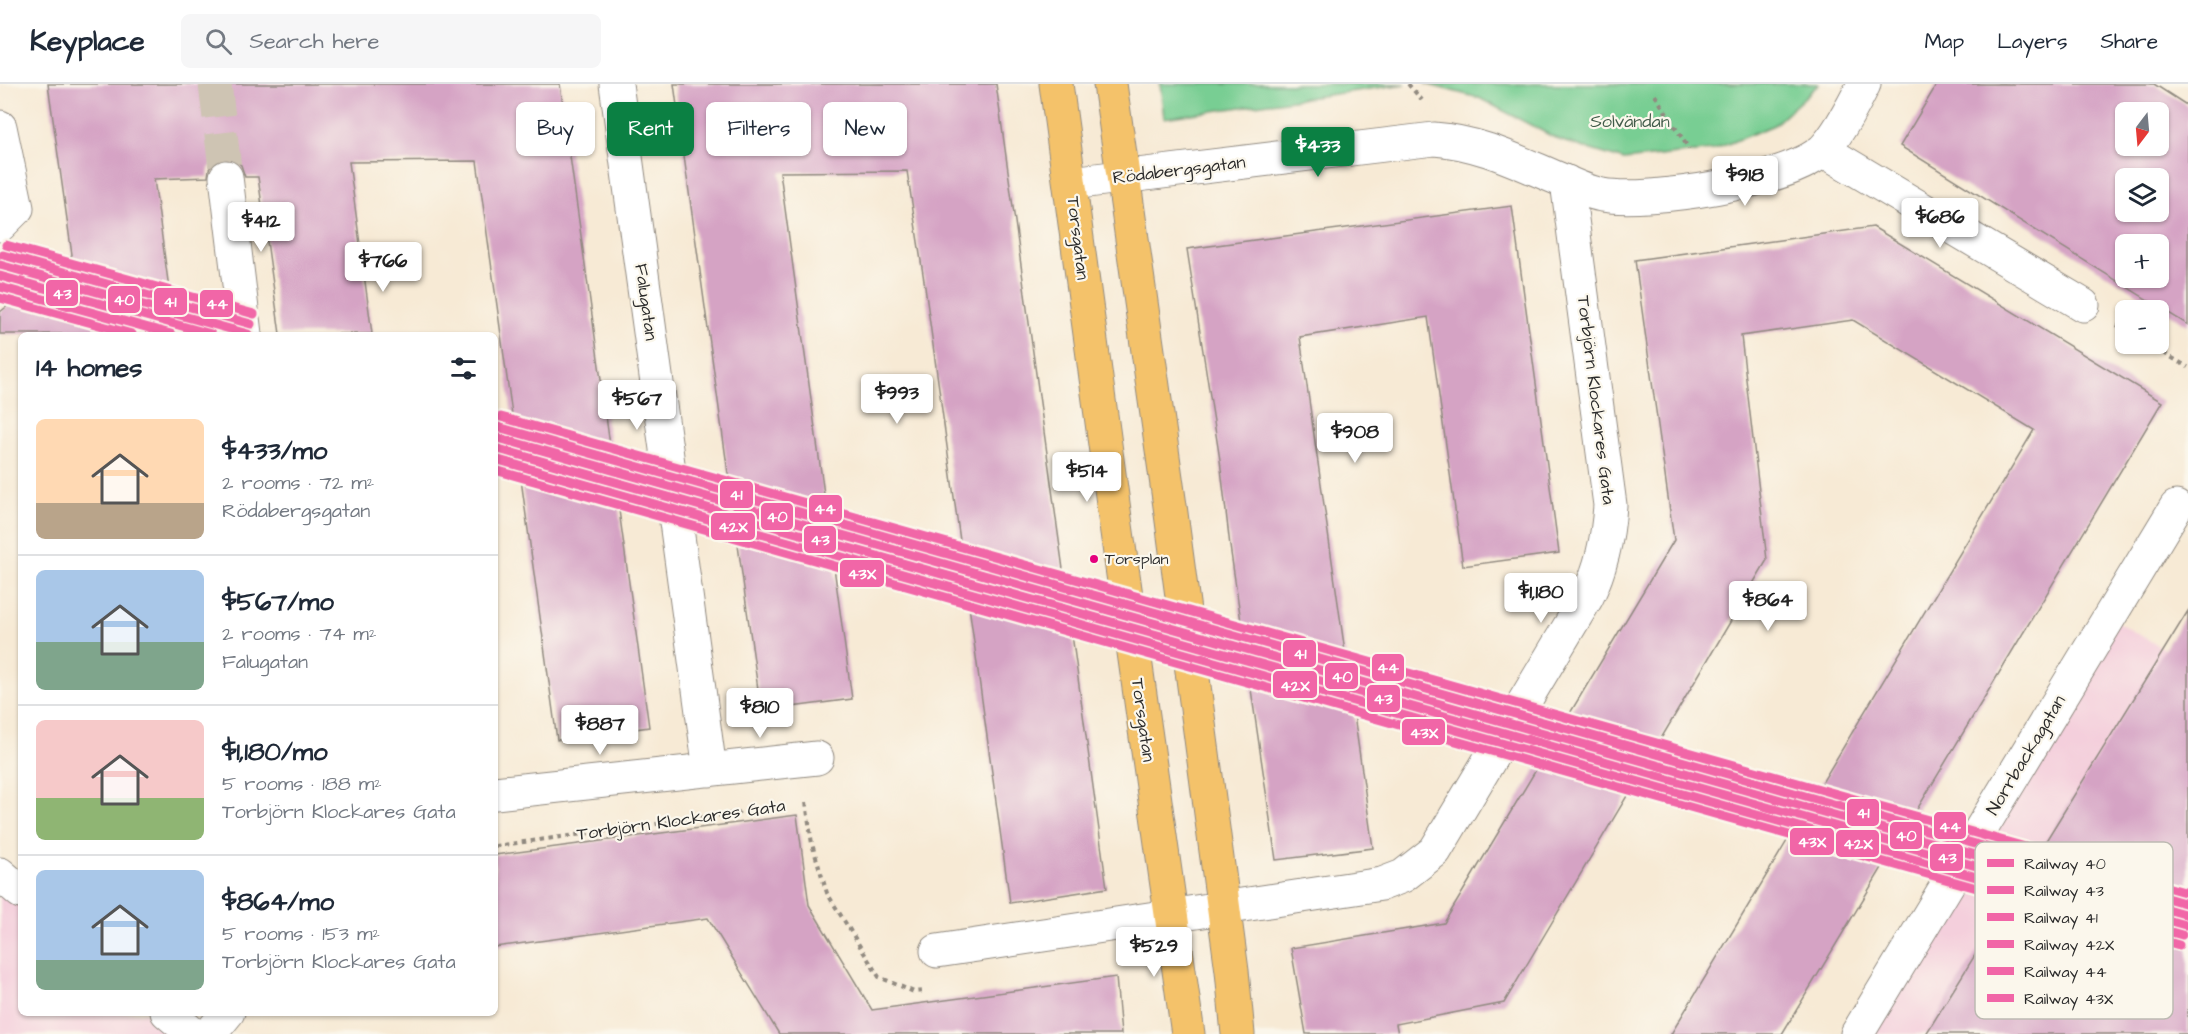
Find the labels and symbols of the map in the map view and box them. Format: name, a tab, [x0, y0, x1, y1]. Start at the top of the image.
north arrow	[2115, 102, 2169, 156]
park label: Solvändan	[1590, 109, 1670, 134]
pin: $433	[1282, 127, 1354, 178]
street label: Rödabergsgatan	[1111, 149, 1247, 192]
pin: $918	[1709, 156, 1781, 207]
street label: Torsgatan	[1059, 195, 1096, 281]
pin: $686	[1904, 198, 1976, 249]
pin: $412	[225, 202, 297, 253]
pin: $766	[347, 242, 419, 293]
street label: Falugatan	[627, 262, 664, 342]
line badge: 43	[45, 279, 79, 307]
text: 43	[52, 283, 72, 305]
line badge: 40	[107, 285, 141, 314]
line badge: 41	[153, 287, 188, 316]
text: 40	[114, 289, 134, 311]
line badge: 44	[199, 289, 234, 318]
text: 41	[164, 291, 177, 313]
text: 44	[206, 293, 228, 315]
street label: Torbjörn Klockares Gata	[1571, 294, 1621, 506]
pin: $993	[861, 374, 933, 425]
pin: $567	[601, 380, 673, 431]
pin: $908	[1319, 413, 1391, 464]
pin: $514	[1051, 452, 1123, 503]
line badge: 41	[719, 480, 754, 509]
text: 41	[730, 484, 743, 506]
line badge: 44	[808, 494, 843, 523]
text: 44	[814, 498, 836, 520]
line badge: 40	[760, 502, 794, 531]
text: 40	[767, 506, 787, 528]
line badge: 42X	[710, 512, 756, 541]
text: 42X	[718, 516, 748, 538]
line badge: 43	[803, 525, 837, 554]
text: 43	[810, 529, 830, 551]
place label: Torsplan	[1105, 548, 1168, 570]
marker: Torsplan	[1088, 553, 1100, 565]
line badge: 43X	[839, 559, 885, 588]
text: 43X	[848, 563, 877, 585]
pin: $1,180	[1492, 573, 1590, 624]
pin: $864	[1732, 581, 1804, 632]
line badge: 41	[1282, 639, 1317, 668]
text: 41	[1294, 643, 1307, 665]
line badge: 44	[1371, 653, 1405, 682]
text: 44	[1377, 657, 1399, 679]
line badge: 40	[1324, 662, 1359, 690]
text: 40	[1332, 666, 1352, 688]
line badge: 42X	[1272, 670, 1318, 699]
text: 42X	[1280, 675, 1310, 697]
street label: Torsgatan	[1124, 677, 1161, 764]
line badge: 43	[1366, 684, 1401, 713]
pin: $810	[724, 688, 796, 739]
text: 43	[1373, 688, 1393, 710]
street label: Norrbackagatan	[1980, 690, 2073, 820]
pin: $887	[564, 705, 636, 756]
line badge: 43X	[1401, 718, 1446, 746]
text: 43X	[1410, 722, 1439, 744]
street label: Torbjörn Klockares Gata	[575, 793, 787, 847]
line badge: 41	[1846, 798, 1880, 827]
text: 41	[1857, 802, 1870, 824]
line badge: 44	[1933, 811, 1967, 840]
text: 44	[1939, 816, 1961, 838]
line badge: 40	[1889, 821, 1923, 850]
text: 40	[1896, 825, 1916, 847]
line badge: 43X	[1789, 827, 1835, 856]
line badge: 42X	[1835, 829, 1880, 858]
text: 43X	[1798, 831, 1827, 853]
text: 42X	[1843, 833, 1873, 855]
legend	[1975, 842, 2173, 1019]
line badge: 43	[1929, 843, 1964, 872]
text: 43	[1937, 847, 1957, 869]
text: Railway 40	[2024, 853, 2106, 876]
text: Railway 43	[2024, 880, 2104, 903]
text: Railway 41	[2024, 907, 2098, 930]
pin: $529	[1118, 927, 1190, 978]
text: Railway 42X	[2024, 934, 2115, 957]
text: Railway 44	[2024, 961, 2107, 984]
text: Railway 43X	[2024, 988, 2114, 1011]

